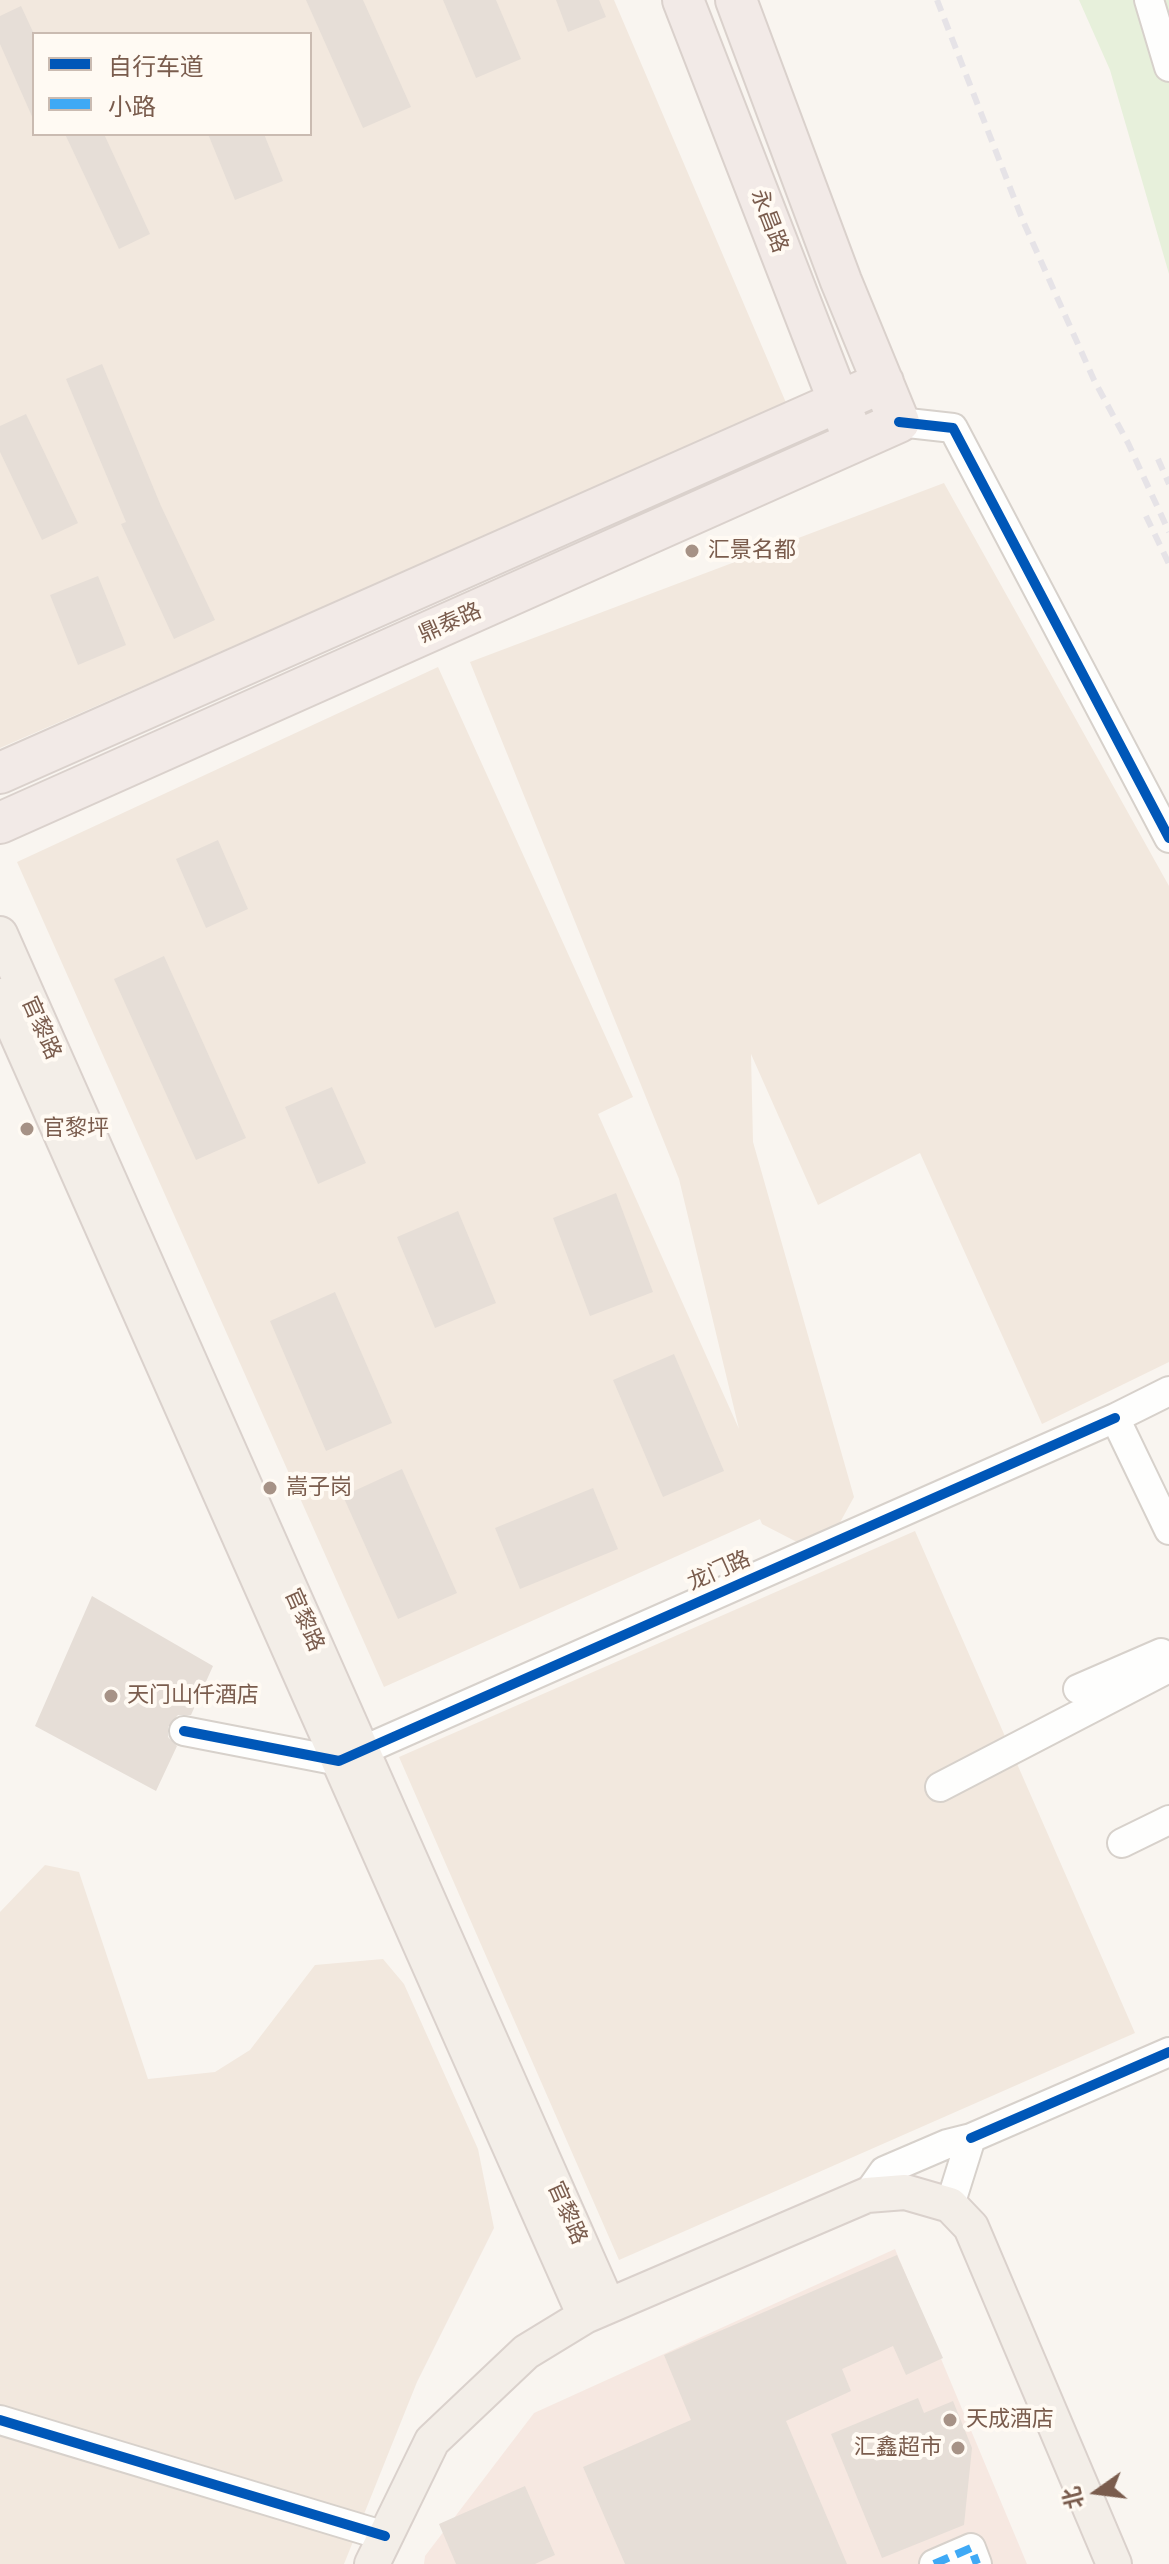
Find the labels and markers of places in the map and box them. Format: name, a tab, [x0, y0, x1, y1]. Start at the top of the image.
place label: 汇景名都	[708, 538, 796, 564]
marker: 汇景名都	[683, 542, 701, 560]
place label: 官黎坪	[43, 1116, 109, 1142]
marker: 官黎坪	[18, 1120, 36, 1138]
place label: 嵩子岗	[286, 1475, 352, 1501]
marker: 嵩子岗	[261, 1479, 279, 1497]
place label: 天门山仟酒店	[127, 1683, 259, 1709]
marker: 天门山仟酒店	[102, 1687, 120, 1705]
place label: 天成酒店	[966, 2407, 1054, 2433]
marker: 天成酒店	[941, 2411, 959, 2429]
place label: 汇鑫超市	[854, 2435, 942, 2461]
marker: 汇鑫超市	[949, 2439, 967, 2457]

